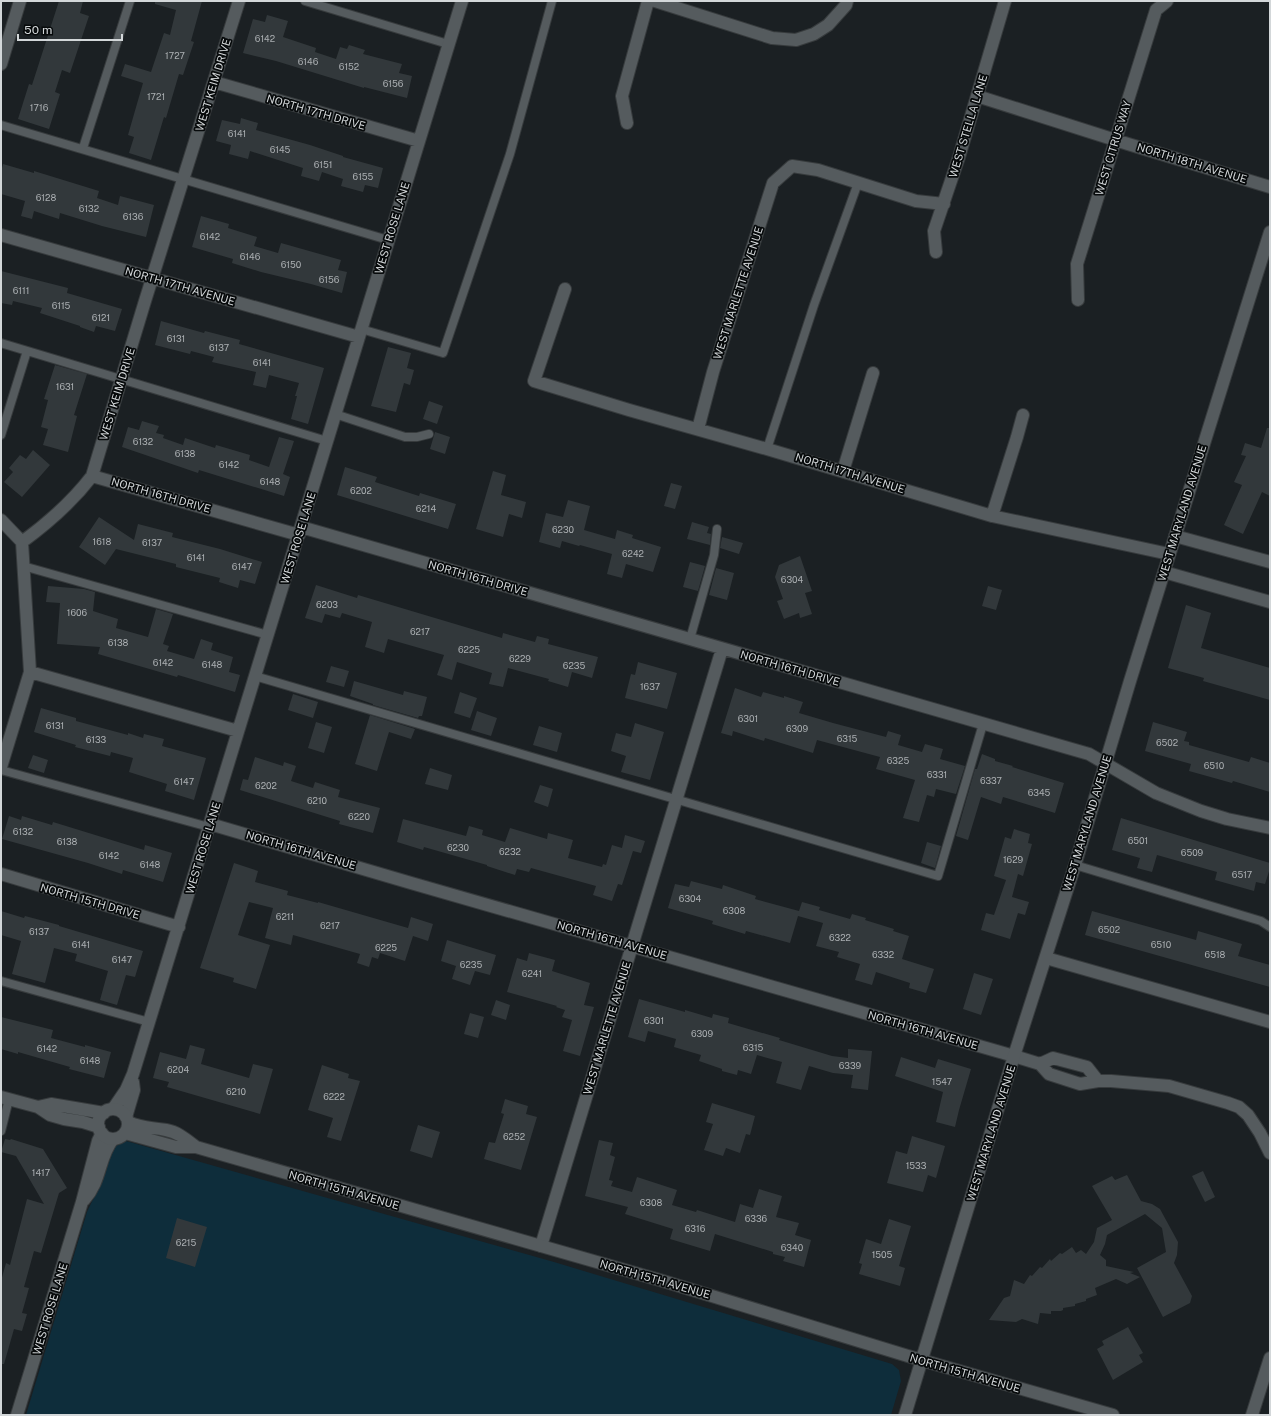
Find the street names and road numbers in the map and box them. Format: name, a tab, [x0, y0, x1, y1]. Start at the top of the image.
street label: WEST KEIM DRIVE	[193, 37, 233, 133]
street label: WEST STELLA LANE	[947, 73, 989, 179]
street label: NORTH 17TH DRIVE	[265, 92, 367, 132]
street label: WEST CITRUS WAY	[1093, 99, 1133, 197]
street label: NORTH 18TH AVENUE	[1136, 141, 1249, 185]
street label: WEST ROSE LANE	[372, 180, 412, 275]
street label: WEST MARLETTE AVENUE	[711, 225, 765, 361]
street label: NORTH 17TH AVENUE	[124, 265, 236, 307]
street label: WEST KEIM DRIVE	[97, 346, 137, 442]
street label: WEST MARYLAND AVENUE	[1156, 443, 1209, 583]
street label: NORTH 17TH AVENUE	[794, 451, 906, 495]
street label: NORTH 16TH DRIVE	[110, 475, 212, 515]
street label: WEST ROSE LANE	[278, 490, 318, 585]
street label: NORTH 16TH DRIVE	[427, 558, 529, 598]
street label: NORTH 16TH DRIVE	[739, 648, 841, 688]
street label: WEST MARYLAND AVENUE	[1061, 753, 1114, 893]
street label: WEST ROSE LANE	[183, 800, 223, 895]
street label: NORTH 16TH AVENUE	[245, 829, 358, 872]
street label: NORTH 15TH DRIVE	[39, 881, 141, 921]
street label: NORTH 16TH AVENUE	[556, 919, 669, 962]
street label: WEST MARLETTE AVENUE	[581, 960, 633, 1096]
street label: NORTH 16TH AVENUE	[867, 1009, 980, 1052]
street label: WEST MARYLAND AVENUE	[965, 1063, 1018, 1203]
street label: NORTH 15TH AVENUE	[288, 1169, 401, 1212]
street label: NORTH 15TH AVENUE	[599, 1258, 712, 1301]
street label: WEST ROSE LANE	[30, 1261, 70, 1356]
street label: NORTH 15TH AVENUE	[909, 1352, 1022, 1395]

